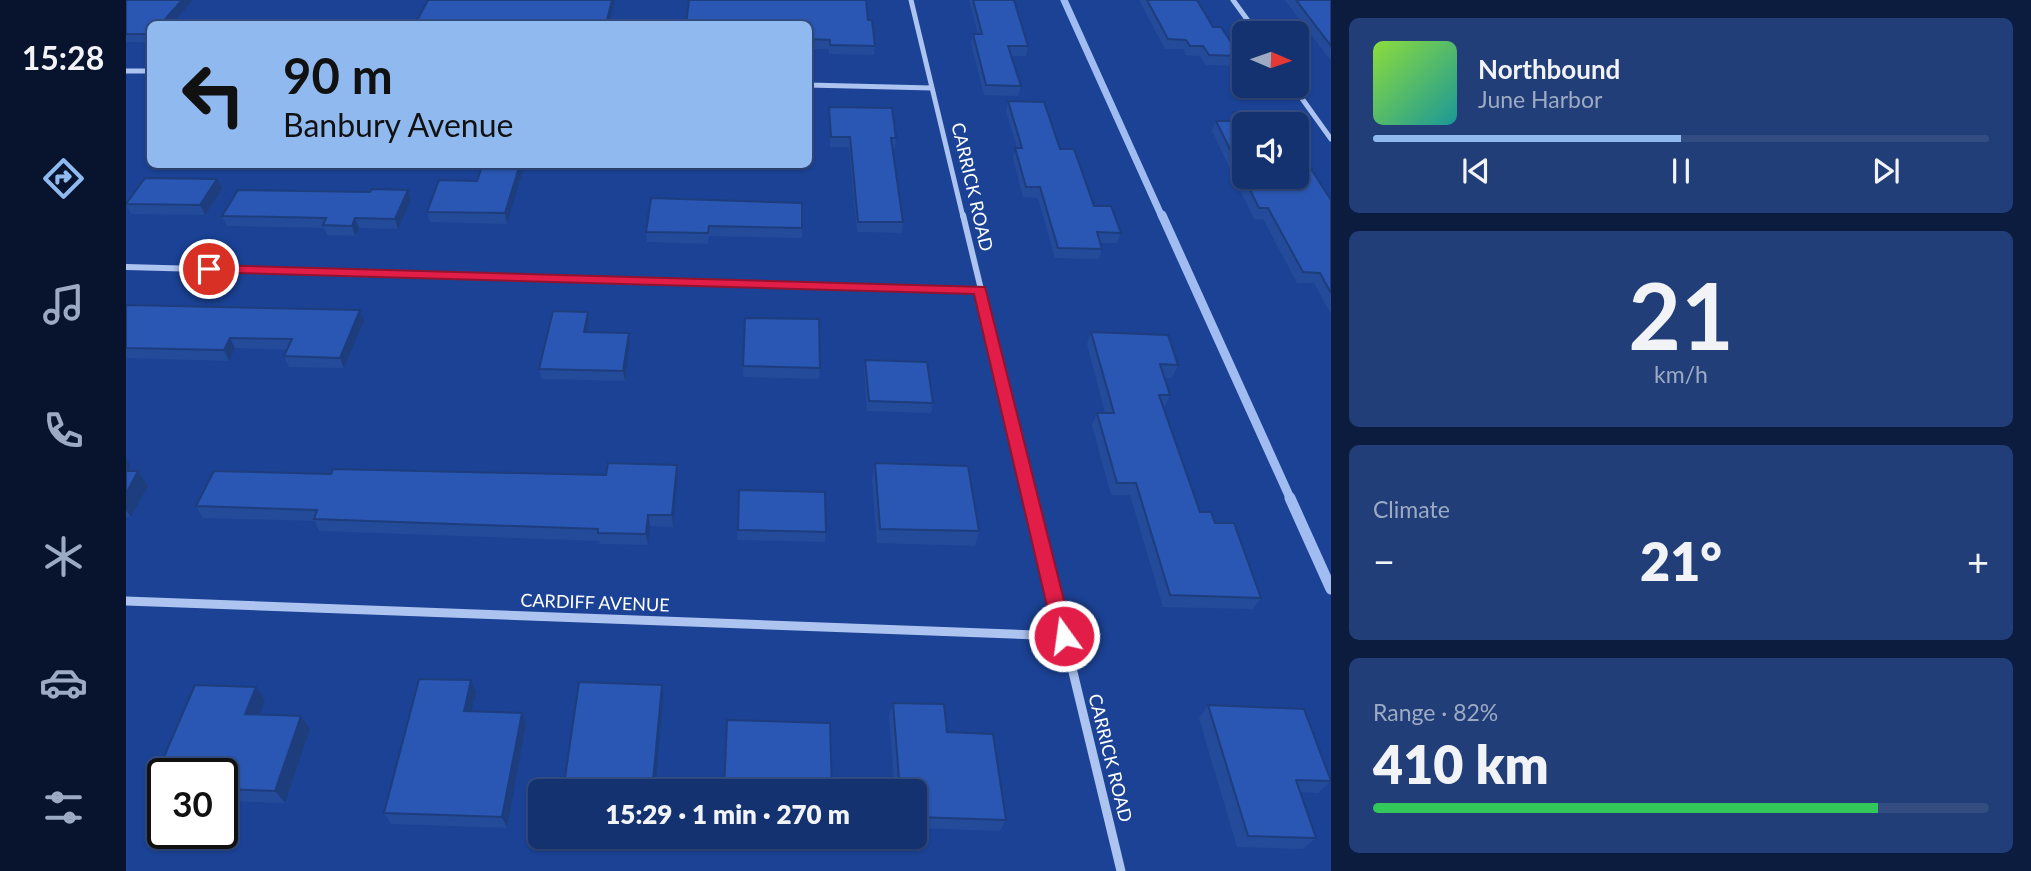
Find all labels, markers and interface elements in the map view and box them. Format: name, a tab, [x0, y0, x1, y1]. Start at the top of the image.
north arrow	[1232, 21, 1309, 98]
map controls	[1232, 21, 1309, 189]
text: 15:28	[22, 38, 104, 77]
text: 90 m	[283, 46, 393, 104]
icon: left	[168, 49, 259, 140]
text: Northbound	[1478, 53, 1620, 85]
text: June Harbor	[1478, 85, 1602, 113]
text: Banbury Avenue	[283, 105, 513, 144]
button: sound	[1232, 112, 1309, 189]
street label: CARRICK ROAD	[947, 120, 998, 253]
icon: previous	[1457, 152, 1495, 190]
icon: pause	[1662, 152, 1700, 190]
icon: next	[1867, 152, 1905, 190]
icon: directions	[39, 154, 88, 203]
pin	[179, 239, 239, 299]
icon: arrive	[190, 250, 228, 288]
text: 21	[1628, 260, 1734, 369]
icon: music	[39, 280, 88, 329]
text: km/h	[1654, 360, 1708, 388]
icon: phone	[39, 406, 88, 455]
text: Climate	[1373, 495, 1450, 523]
text: 21°	[1640, 530, 1722, 592]
icon: climate	[39, 532, 88, 581]
text: −	[1373, 538, 1395, 584]
text: +	[1967, 538, 1989, 584]
street label: CARDIFF AVENUE	[520, 588, 670, 616]
position arrow	[1027, 599, 1101, 673]
icon: car	[39, 658, 88, 707]
street label: CARRICK ROAD	[1084, 691, 1138, 824]
text: Range · 82%	[1373, 698, 1498, 726]
text: 410 km	[1373, 733, 1549, 795]
speed limit sign: 30	[147, 758, 238, 849]
icon: filters	[39, 783, 88, 832]
text: 15:29 · 1 min · 270 m	[605, 798, 850, 830]

